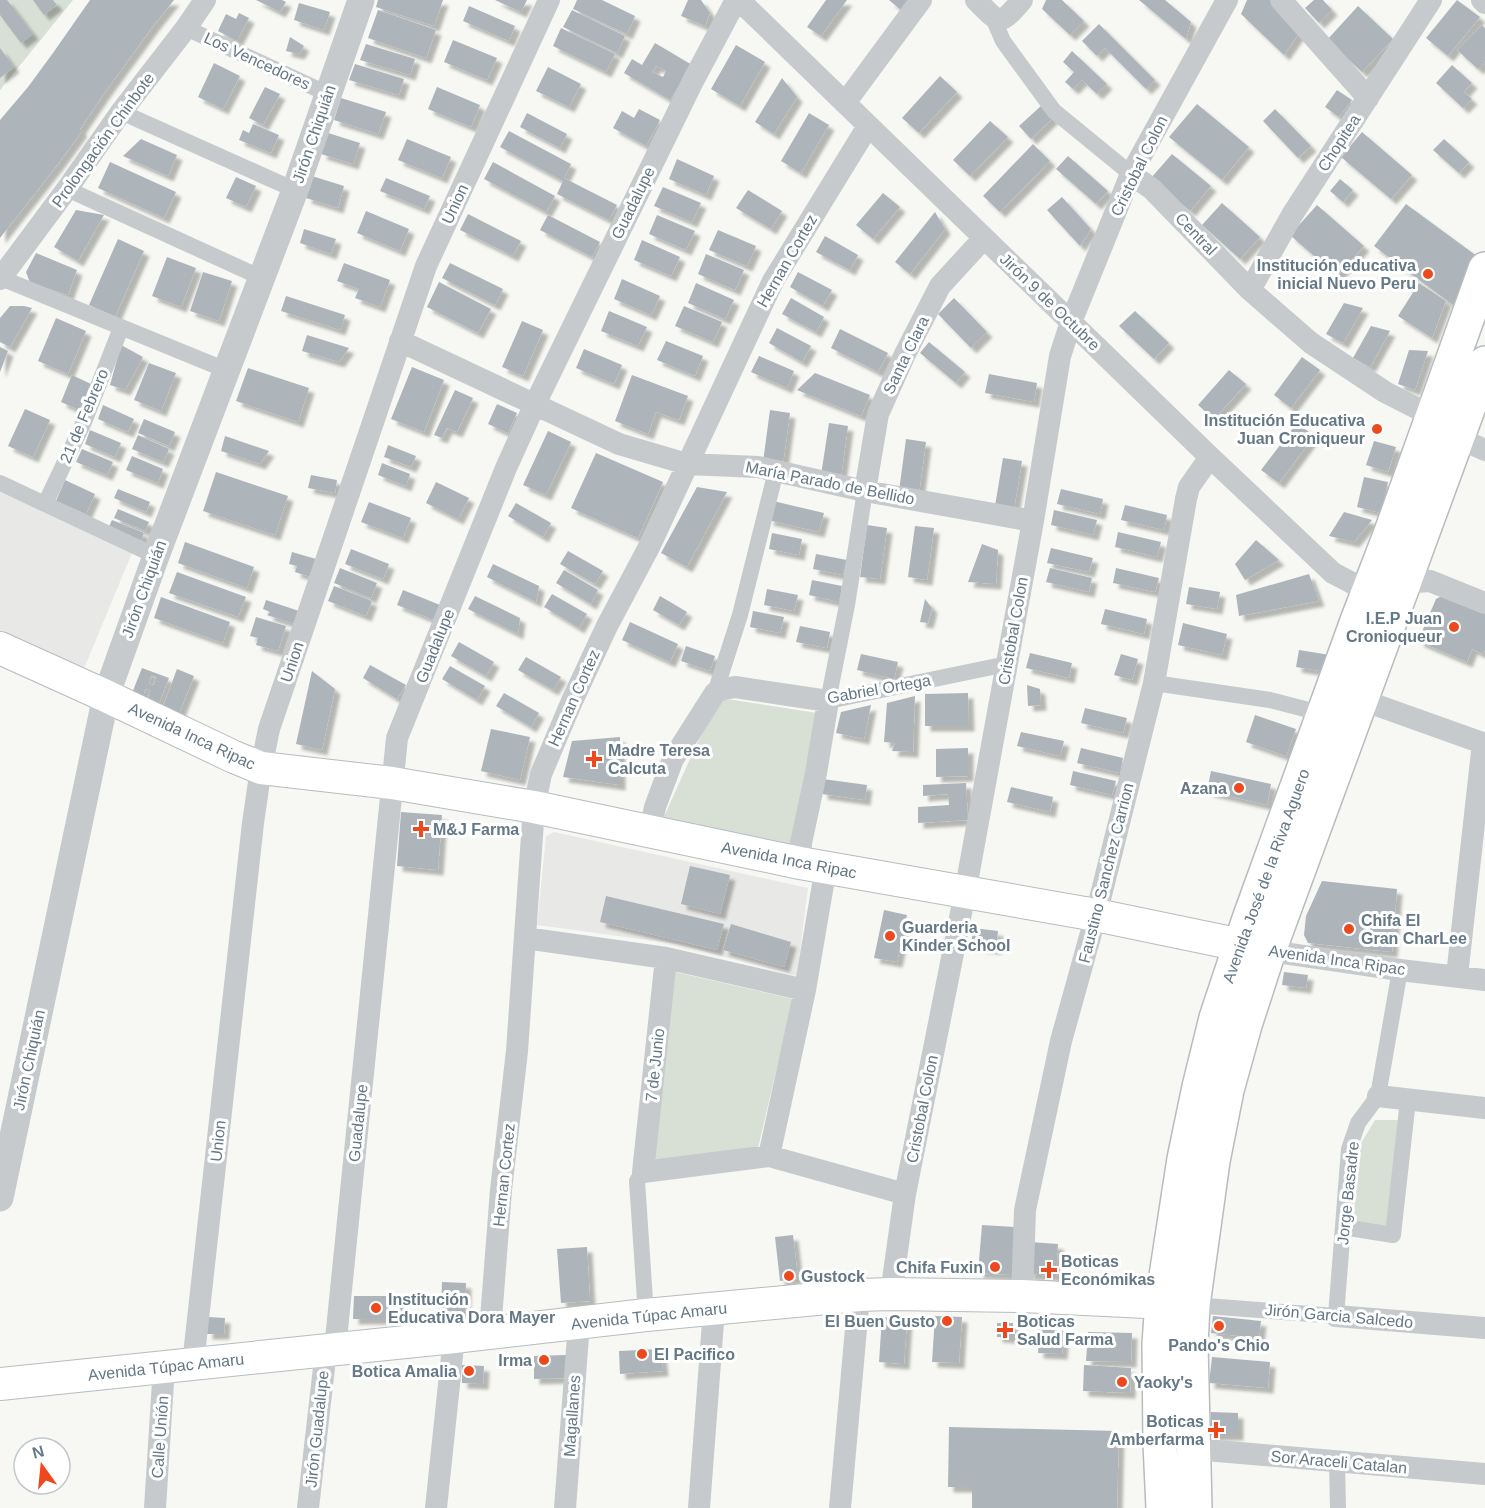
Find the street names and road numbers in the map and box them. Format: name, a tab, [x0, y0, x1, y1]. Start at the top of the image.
street label: Los Vencedores	[201, 29, 313, 93]
street label: Prolongación Chinbote	[49, 69, 158, 210]
street label: Jirón Chiquián	[289, 83, 339, 185]
street label: Chopitea	[1314, 111, 1364, 174]
street label: Cristobal Colon	[1107, 113, 1171, 219]
street label: Guadalupe	[608, 164, 658, 242]
street label: Union	[438, 181, 472, 227]
street label: Central	[1172, 210, 1220, 258]
street label: Hernan Cortez	[754, 212, 820, 310]
street label: Jirón 9 de Octubre	[997, 250, 1103, 354]
street label: Santa Clara	[880, 313, 932, 397]
street label: 21 de Febrero	[57, 366, 111, 466]
street label: María Parado de Bellido	[744, 458, 916, 508]
street label: Jirón Chiquián	[119, 538, 169, 640]
street label: Cristobal Colon	[995, 576, 1031, 686]
street label: Guadalupe	[412, 606, 458, 685]
street label: Union	[277, 639, 307, 685]
street label: Hernan Cortez	[545, 647, 603, 749]
street label: Gabriel Ortega	[826, 672, 932, 706]
street label: Avenida Inca Ripac	[126, 699, 258, 773]
street label: Avenida José de la Riva Aguero	[1219, 767, 1313, 985]
street label: Faustino Sanchez Carrion	[1075, 781, 1137, 965]
street label: Avenida Inca Ripac	[720, 839, 858, 881]
street label: Avenida Inca Ripac	[1268, 942, 1406, 978]
street label: Jirón Chiquián	[10, 1008, 48, 1112]
street label: 7 de Junio	[643, 1027, 667, 1103]
street label: Cristobal Colon	[903, 1054, 941, 1164]
street label: Guadalupe	[345, 1083, 371, 1163]
street label: Union	[207, 1119, 229, 1163]
street label: Hernan Cortez	[490, 1122, 518, 1228]
street label: Jorge Basadre	[1334, 1140, 1362, 1246]
street label: Avenida Túpac Amaru	[570, 1299, 728, 1333]
street label: Jirón Garcia Salcedo	[1264, 1301, 1414, 1331]
street label: Avenida Túpac Amaru	[87, 1350, 245, 1384]
street label: Jirón Guadalupe	[302, 1370, 332, 1488]
street label: Magallanes	[561, 1375, 583, 1457]
street label: Calle Unión	[149, 1395, 171, 1479]
street label: Sor Araceli Catalan	[1270, 1448, 1408, 1476]

